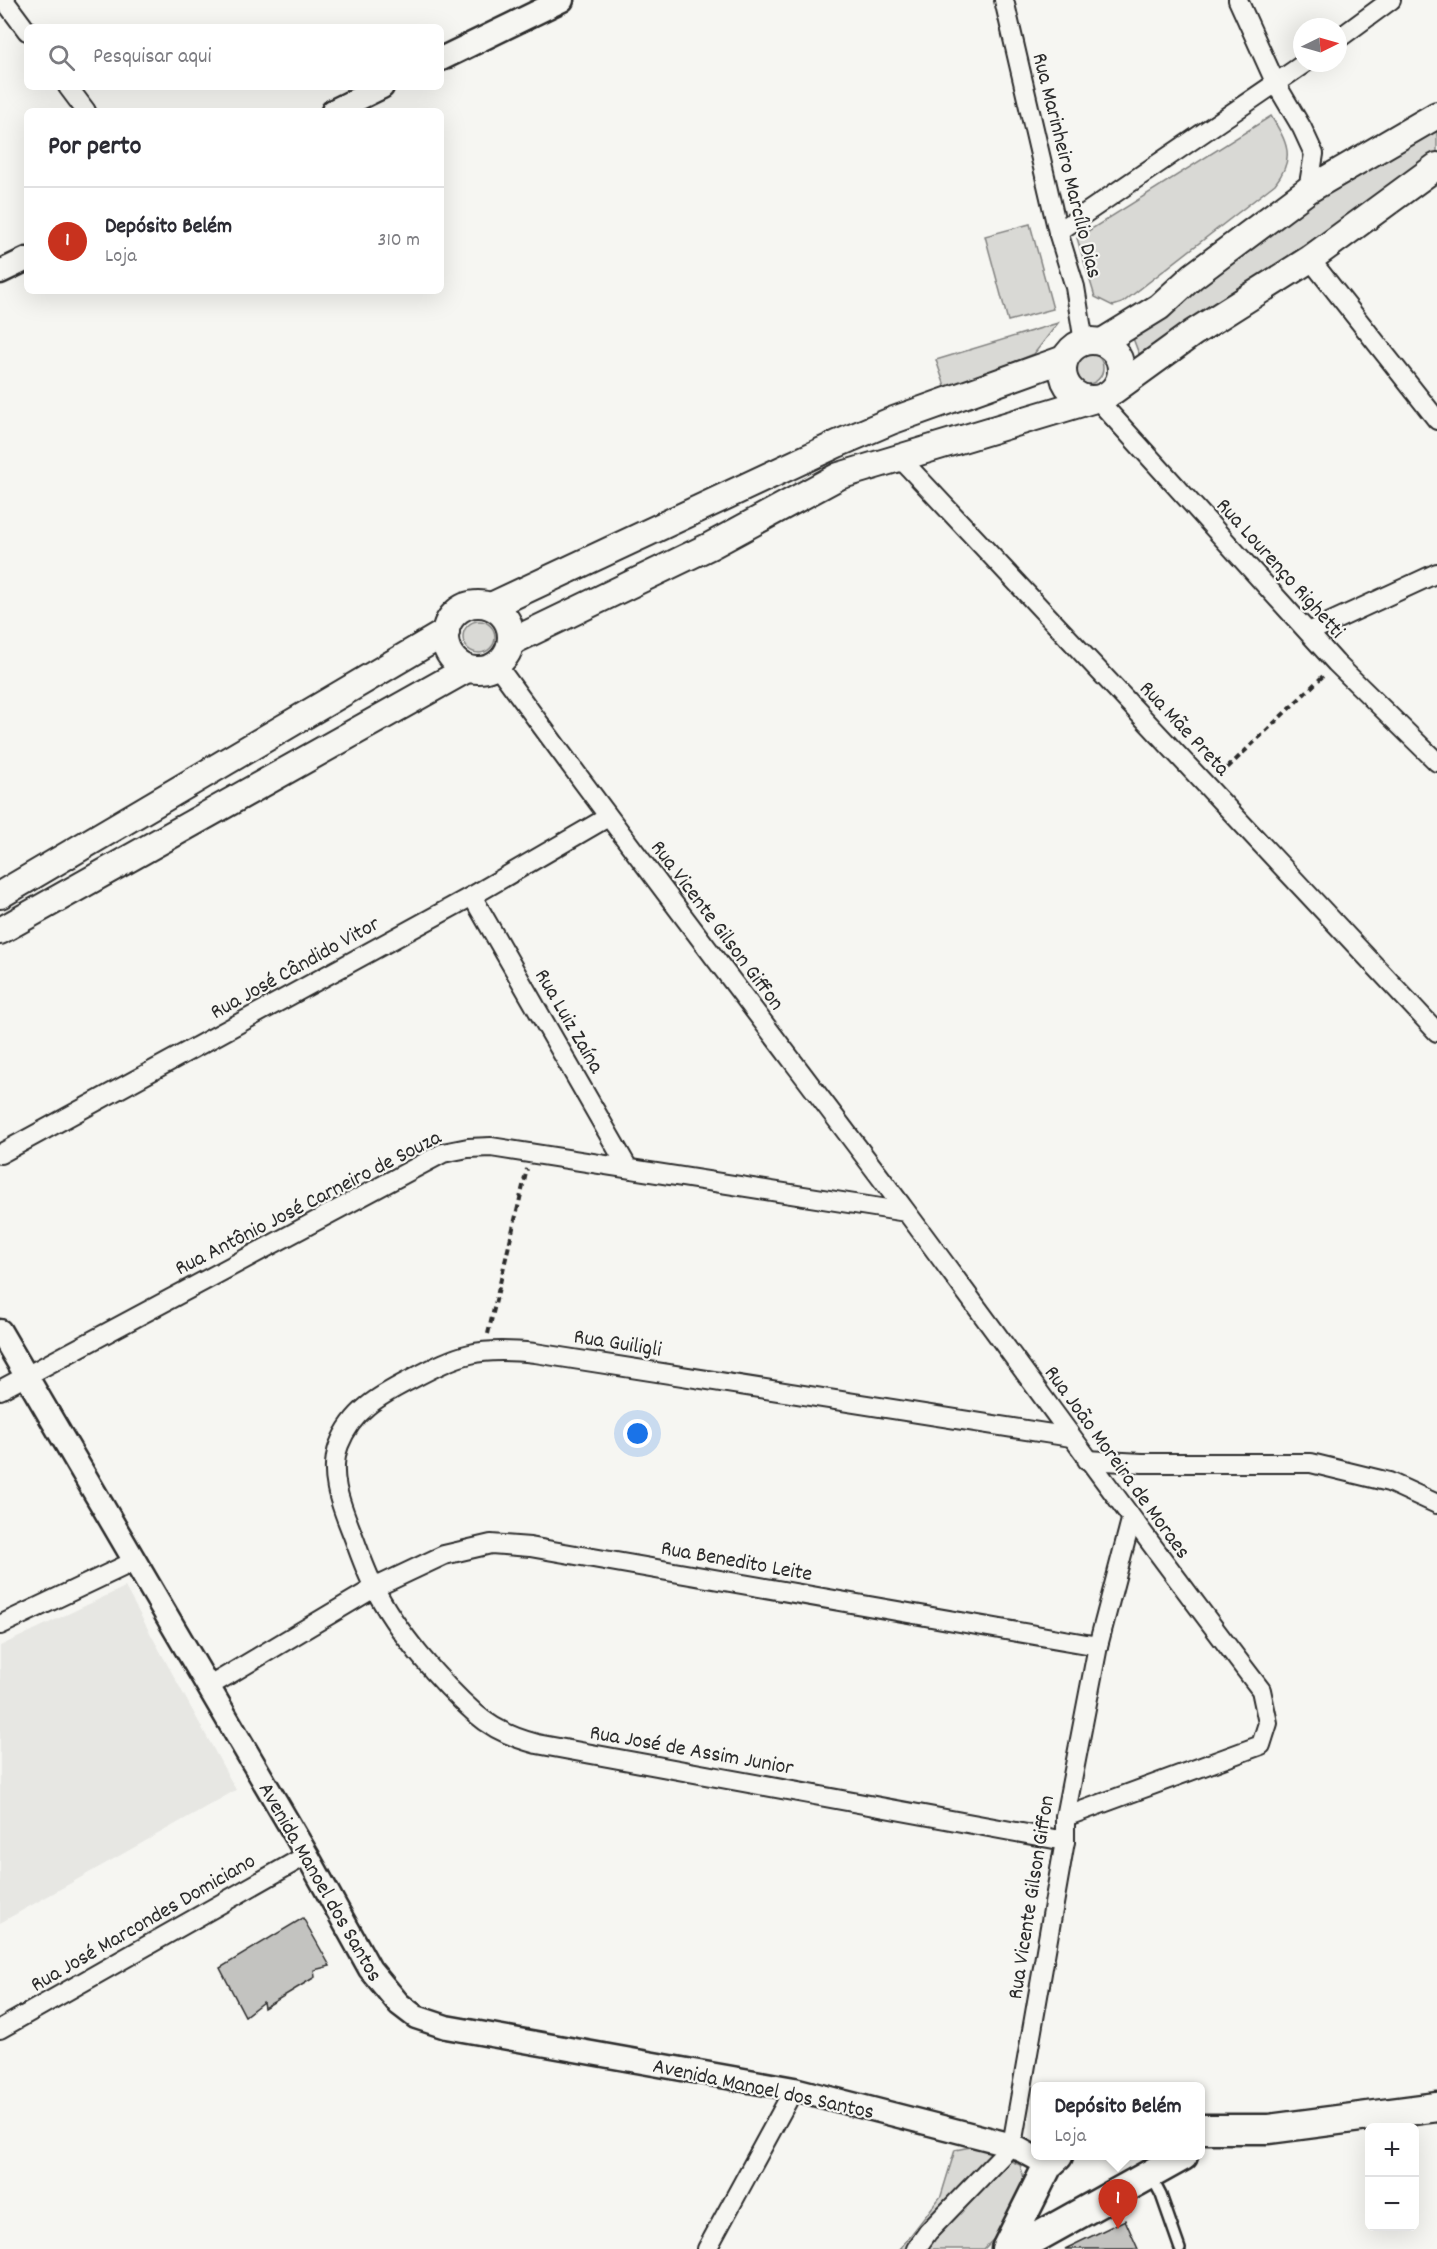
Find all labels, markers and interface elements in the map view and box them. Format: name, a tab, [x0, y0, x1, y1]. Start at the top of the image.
north arrow	[1293, 18, 1347, 72]
search box	[24, 24, 444, 90]
icon: search	[45, 41, 78, 74]
text: Pesquisar aqui	[93, 42, 212, 73]
street label: Rua Marinheiro Marcílio Dias	[1023, 50, 1109, 282]
text: Por perto	[48, 129, 141, 166]
text: Depósito Belém	[105, 212, 232, 243]
text: 1	[65, 227, 70, 255]
text: 310 m	[378, 227, 420, 255]
text: Loja	[105, 243, 137, 271]
street label: Rua Lourenço Righetti	[1208, 492, 1351, 647]
street label: Rua Mãe Preta	[1131, 675, 1236, 784]
street label: Rua Vicente Gilson Giffon	[642, 834, 791, 1018]
street label: Rua José Cândido Vitor	[205, 909, 387, 1029]
street label: Rua Luiz Zaína	[526, 964, 611, 1080]
street label: Rua Antônio José Carneiro de Souza	[170, 1123, 448, 1285]
street label: Rua Guiligli	[571, 1322, 664, 1367]
street label: Rua João Moreira de Moraes	[1035, 1360, 1197, 1566]
your location	[623, 1419, 652, 1448]
street label: Rua Benedito Leite	[658, 1534, 815, 1591]
street label: Rua José de Assim Junior	[587, 1718, 797, 1785]
street label: Avenida Manoel dos Santos	[249, 1777, 389, 1988]
street label: Rua Vicente Gilson Giffon	[1001, 1793, 1064, 2002]
street label: Rua José Marcondes Domiciano	[26, 1847, 262, 2001]
street label: Avenida Manoel dos Santos	[650, 2052, 877, 2129]
popup	[1031, 2082, 1205, 2160]
text: Depósito Belém	[1054, 2092, 1182, 2123]
text: Loja	[1054, 2123, 1086, 2151]
map controls	[1365, 2123, 1419, 2231]
button: +	[1365, 2123, 1419, 2177]
button: −	[1365, 2177, 1419, 2231]
pin: 1	[1098, 2180, 1138, 2229]

